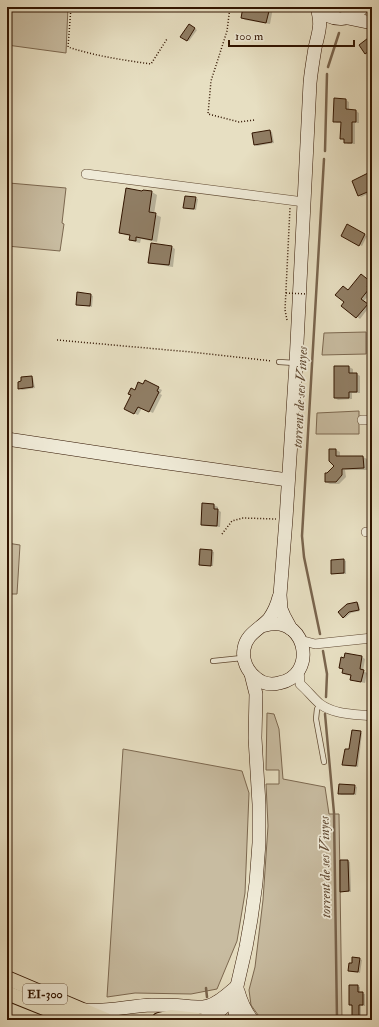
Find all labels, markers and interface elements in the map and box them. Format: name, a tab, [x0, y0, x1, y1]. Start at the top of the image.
scale bar	[229, 22, 354, 48]
text: 100 m	[235, 29, 264, 44]
water label: torrent de ses Vinyes	[289, 345, 311, 448]
water label: torrent de ses Vinyes	[316, 815, 334, 918]
road number: EI-300	[23, 984, 67, 1004]

